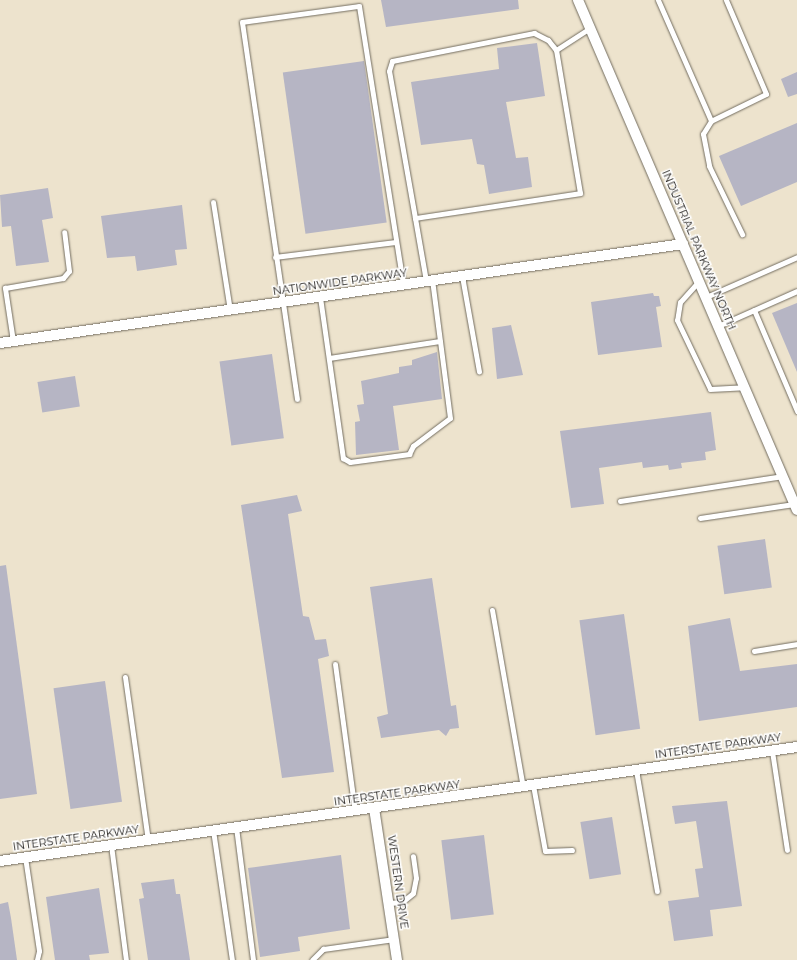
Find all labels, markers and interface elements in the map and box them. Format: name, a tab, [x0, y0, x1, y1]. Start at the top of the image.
street label: INDUSTRIAL PARKWAY NORTH	[659, 168, 739, 332]
street label: NATIONWIDE PARKWAY	[272, 266, 408, 298]
street label: INTERSTATE PARKWAY	[654, 731, 782, 761]
street label: INTERSTATE PARKWAY	[333, 778, 461, 808]
street label: INTERSTATE PARKWAY	[12, 823, 140, 853]
street label: WESTERN DRIVE	[385, 834, 411, 930]

